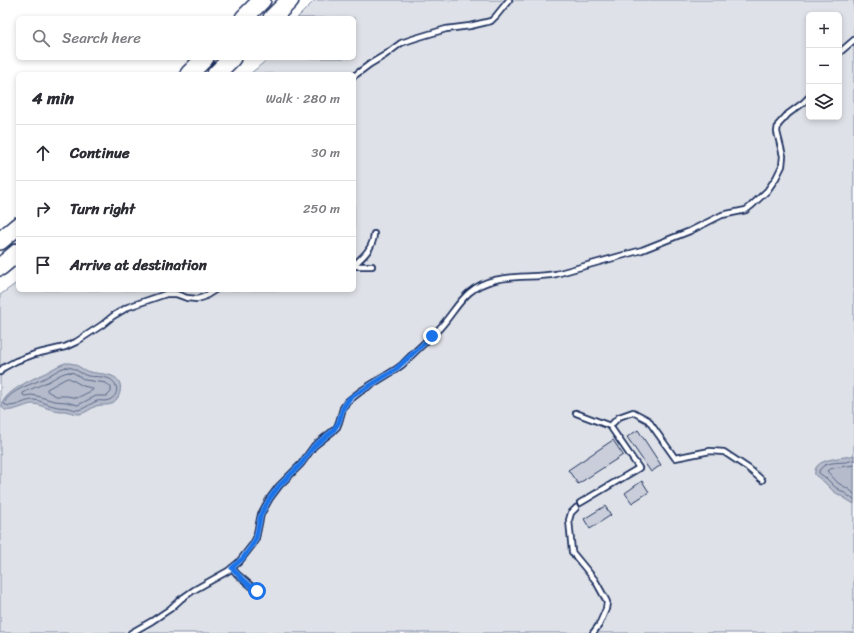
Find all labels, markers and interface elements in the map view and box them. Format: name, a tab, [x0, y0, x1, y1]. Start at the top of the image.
map controls	[806, 12, 842, 120]
button: +	[806, 12, 842, 48]
search box	[16, 16, 356, 60]
text: Search here	[62, 25, 141, 51]
icon: search	[30, 27, 52, 49]
button: −	[806, 48, 842, 84]
text: 4 min	[32, 83, 74, 113]
button: layers	[806, 84, 842, 120]
text: Walk · 280 m	[266, 87, 340, 110]
text: Continue	[70, 140, 130, 166]
text: 30 m	[311, 141, 340, 164]
icon: ahead	[32, 142, 54, 164]
text: Turn right	[70, 196, 135, 222]
text: 250 m	[303, 197, 340, 220]
icon: right	[32, 198, 54, 220]
text: Arrive at destination	[70, 252, 207, 278]
icon: arrive	[32, 254, 54, 276]
route end	[423, 327, 441, 345]
route start	[248, 582, 266, 600]

